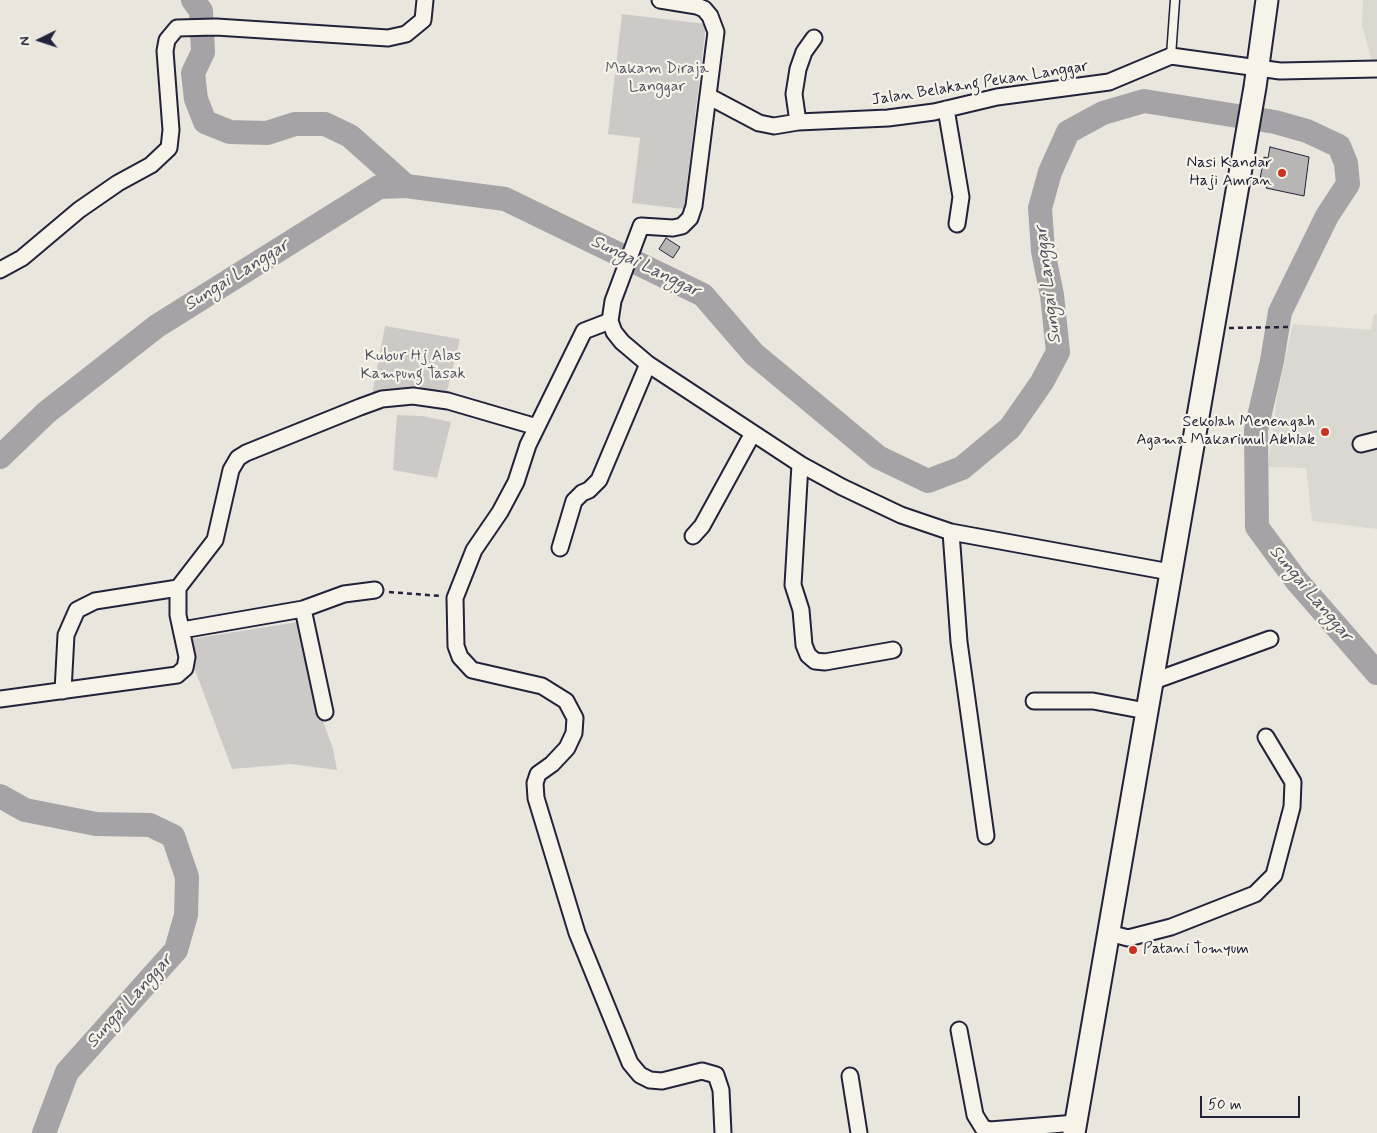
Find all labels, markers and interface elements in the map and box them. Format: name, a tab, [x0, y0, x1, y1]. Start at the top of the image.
north arrow	[15, 15, 65, 65]
text: N	[16, 36, 34, 46]
street label: Jalan Belakang Pekan Langgar	[870, 57, 1090, 111]
park label: Makam Diraja Langgar	[605, 60, 709, 98]
place label: Nasi Kandar Haji Amran	[1186, 154, 1272, 192]
marker: Nasi Kandar Haji Amran	[1276, 167, 1288, 179]
water label: Sungai Langgar	[1031, 225, 1067, 345]
water label: Sungai Langgar	[587, 231, 703, 303]
water label: Sungai Langgar	[181, 235, 293, 317]
park label: Kubur Hj Alas Kampung Tasak	[361, 347, 465, 385]
place label: Sekolah Menengah Agama Makarimul Akhlak	[1136, 413, 1315, 451]
marker: Sekolah Menengah Agama Makarimul Akhlak	[1319, 426, 1331, 438]
water label: Sungai Langgar	[1264, 542, 1356, 646]
place label: Patani Tomyum	[1143, 940, 1249, 960]
marker: Patani Tomyum	[1127, 944, 1139, 956]
water label: Sungai Langgar	[82, 951, 178, 1053]
scale bar	[1202, 1086, 1302, 1118]
text: 50 m	[1208, 1095, 1242, 1115]

